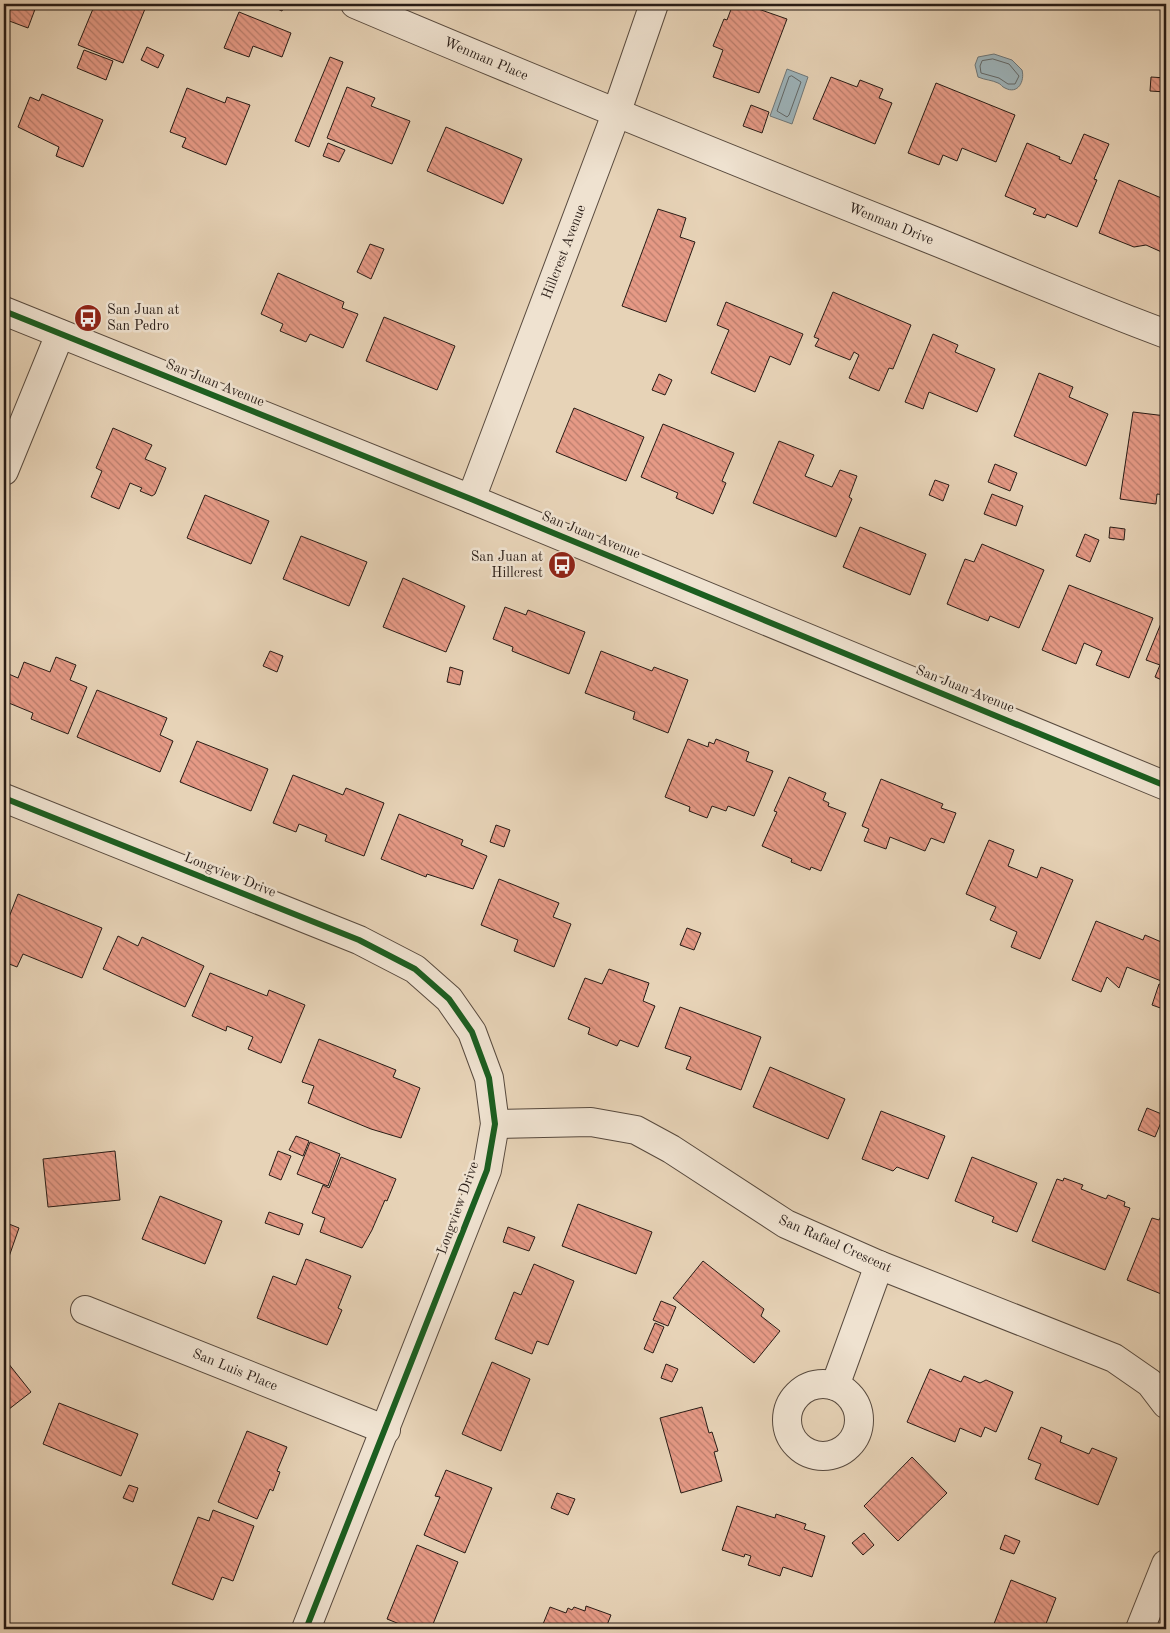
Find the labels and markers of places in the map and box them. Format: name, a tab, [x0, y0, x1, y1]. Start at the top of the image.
bus stop icon: San Juan at San Pedro	[73, 303, 103, 333]
place label: San Juan at San Pedro	[107, 303, 179, 333]
place label: San Juan at Hillcrest	[471, 550, 543, 580]
bus stop icon: San Juan at Hillcrest	[547, 550, 577, 580]

